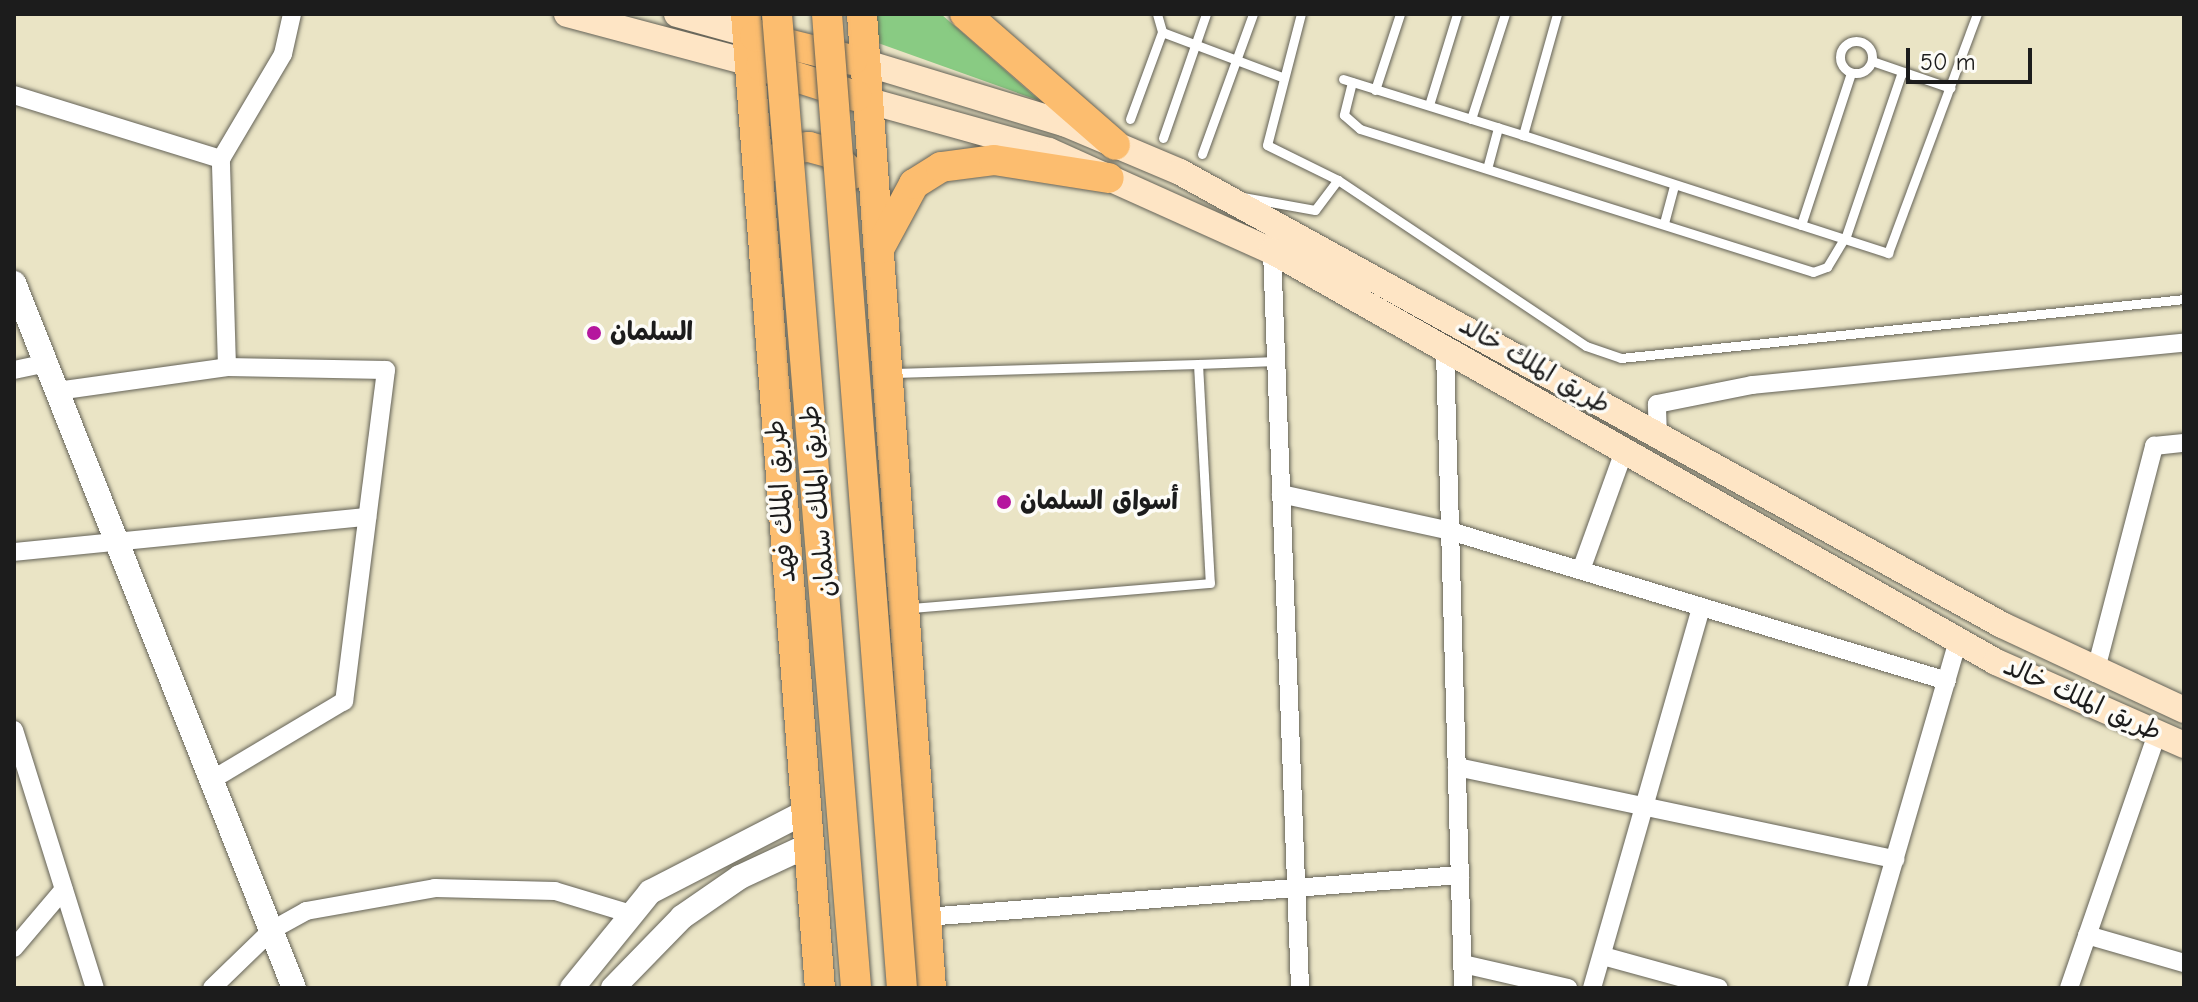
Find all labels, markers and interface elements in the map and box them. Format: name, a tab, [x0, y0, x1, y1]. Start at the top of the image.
scale bar	[1910, 32, 2036, 82]
text: 50 m	[1920, 48, 1976, 76]
street label: طريق الملك خالد	[1453, 310, 1615, 422]
place label: السلمان	[610, 317, 693, 349]
marker: السلمان	[585, 324, 603, 342]
street label: طريق الملك سلمان	[795, 404, 843, 598]
street label: طريق الملك فهد	[761, 419, 803, 583]
place label: أسواق السلمان	[1020, 486, 1178, 518]
marker: أسواق السلمان	[995, 493, 1013, 511]
street label: طريق الملك خالد	[1998, 651, 2166, 749]

